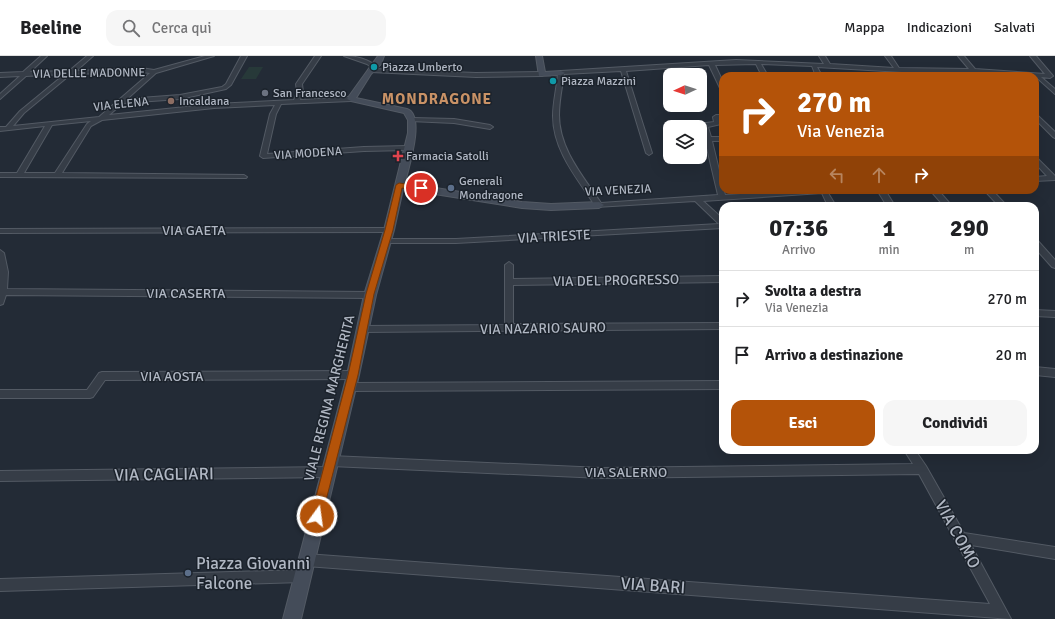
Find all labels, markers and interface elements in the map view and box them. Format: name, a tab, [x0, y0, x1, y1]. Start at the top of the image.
search box	[106, 10, 386, 46]
text: Beeline	[20, 16, 82, 40]
icon: search	[120, 17, 142, 39]
text: Cerca qui	[152, 19, 212, 37]
text: Mappa	[844, 19, 885, 36]
text: Indicazioni	[907, 19, 972, 36]
text: Salvati	[994, 19, 1035, 36]
place label: Piazza Umberto	[382, 60, 463, 75]
marker: Piazza Umberto	[369, 62, 379, 72]
street label: VIA DELLE MADONNE	[33, 65, 146, 82]
north arrow	[663, 68, 707, 112]
map controls	[663, 68, 707, 164]
place label: Piazza Mazzini	[561, 74, 636, 89]
marker: Piazza Mazzini	[548, 76, 558, 86]
place label: San Francesco	[273, 86, 347, 101]
text: 270 m	[797, 86, 871, 120]
marker: San Francesco	[260, 88, 270, 98]
icon: right	[731, 88, 783, 140]
district label: MONDRAGONE	[382, 90, 492, 108]
street label: VIA ELENA	[93, 94, 150, 115]
place label: Incaldana	[179, 94, 229, 109]
marker: Incaldana	[166, 96, 176, 106]
button: layers	[663, 120, 707, 164]
text: Via Venezia	[797, 120, 885, 142]
street label: VIA MODENA	[274, 144, 343, 163]
place label: Farmacia Satolli	[406, 149, 489, 164]
marker: Farmacia Satolli	[393, 151, 403, 161]
icon: left	[826, 164, 848, 186]
icon: ahead	[868, 164, 890, 186]
icon: right	[910, 164, 932, 186]
pin	[404, 171, 438, 205]
place label: Generali Mondragone	[459, 174, 523, 203]
icon: arrive	[410, 177, 432, 199]
street label: VIA VENEZIA	[584, 181, 652, 200]
marker: Generali Mondragone	[446, 183, 456, 193]
text: 07:36	[769, 213, 828, 243]
text: 1	[883, 213, 895, 243]
text: 290	[950, 213, 989, 243]
street label: VIA GAETA	[162, 222, 226, 239]
street label: VIA TRIESTE	[517, 226, 591, 247]
text: Arrivo	[782, 242, 816, 258]
text: min	[879, 242, 900, 258]
text: m	[964, 242, 974, 258]
street label: VIA DEL PROGRESSO	[553, 271, 679, 290]
text: Svolta a destra	[765, 282, 861, 300]
street label: VIA CASERTA	[146, 285, 226, 302]
icon: right	[731, 288, 753, 310]
text: 270 m	[987, 290, 1027, 308]
text: Via Venezia	[765, 300, 828, 316]
street label: VIALE REGINA MARGHERITA	[301, 313, 359, 483]
street label: VIA NAZARIO SAURO	[480, 319, 606, 338]
icon: arrive	[731, 344, 753, 366]
text: Arrivo a destinazione	[765, 346, 903, 364]
text: 20 m	[996, 346, 1027, 364]
street label: VIA AOSTA	[140, 368, 204, 385]
button: Esci	[731, 400, 875, 446]
button: Condividi	[883, 400, 1027, 446]
street label: VIA CAGLIARI	[114, 463, 214, 486]
street label: VIA SALERNO	[585, 464, 667, 481]
position arrow	[296, 495, 338, 537]
street label: VIA COMO	[930, 496, 985, 572]
place label: Piazza Giovanni Falcone	[196, 553, 310, 594]
marker: Piazza Giovanni Falcone	[183, 568, 193, 578]
street label: VIA BARI	[620, 573, 686, 598]

